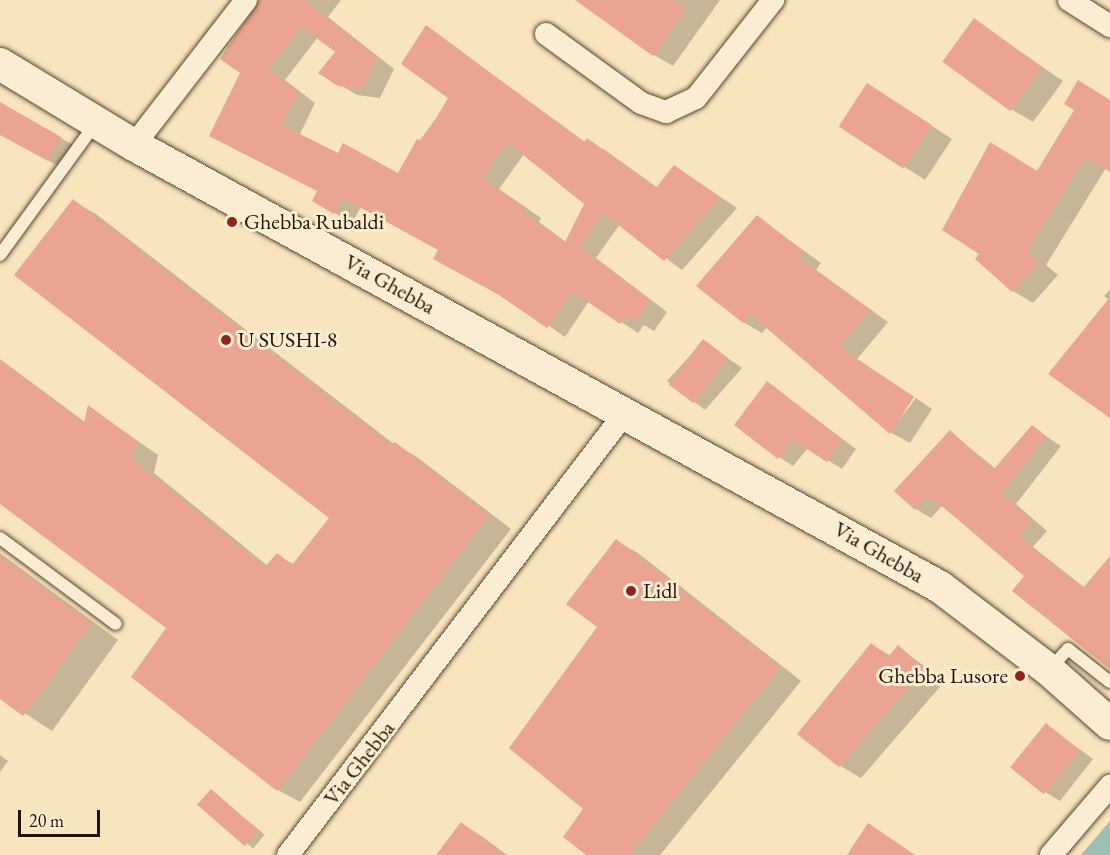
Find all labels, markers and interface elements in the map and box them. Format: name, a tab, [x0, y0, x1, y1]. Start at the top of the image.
place label: Ghebba Rubaldi	[244, 209, 384, 235]
marker: Ghebba Rubaldi	[225, 215, 239, 229]
street label: Via Ghebba	[340, 248, 440, 320]
place label: U SUSHI-8	[238, 327, 337, 353]
marker: U SUSHI-8	[219, 333, 233, 347]
street label: Via Ghebba	[829, 516, 929, 588]
place label: Lidl	[643, 578, 678, 604]
marker: Lidl	[624, 584, 638, 598]
place label: Ghebba Lusore	[878, 663, 1008, 689]
marker: Ghebba Lusore	[1013, 669, 1027, 683]
street label: Via Ghebba	[318, 716, 400, 810]
scale bar	[21, 798, 104, 836]
text: 20 m	[29, 809, 64, 832]

